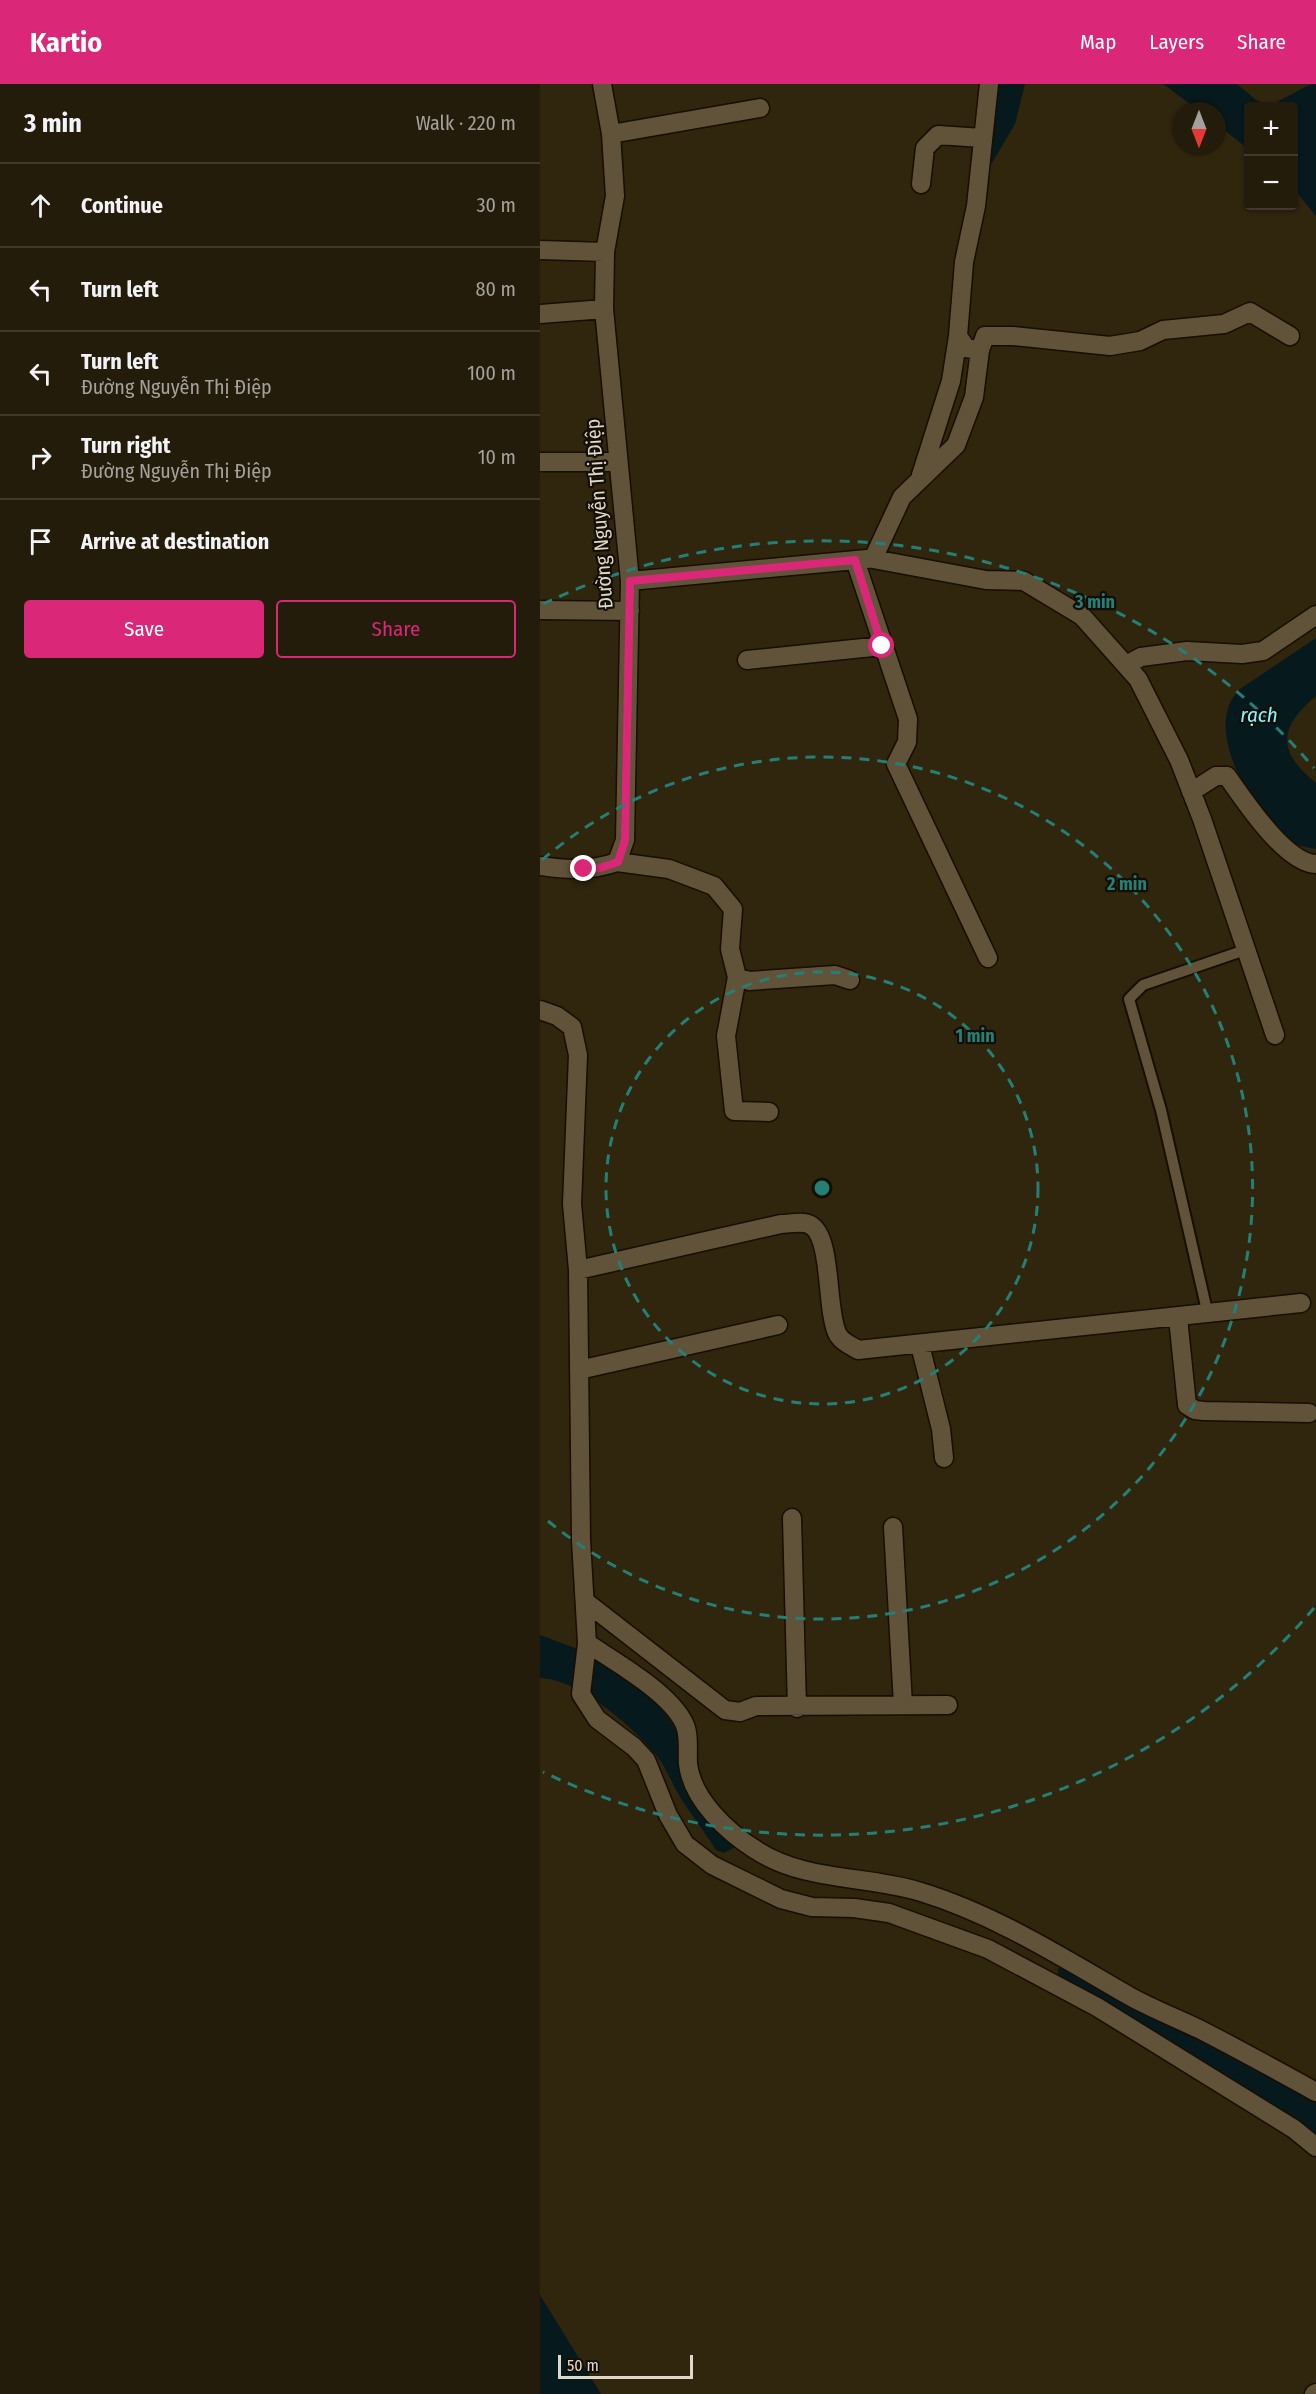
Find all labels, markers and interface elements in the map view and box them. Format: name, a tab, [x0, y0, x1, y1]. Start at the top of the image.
text: Kartio	[30, 26, 102, 59]
text: Map	[1080, 29, 1116, 55]
text: Layers	[1149, 29, 1204, 55]
text: Share	[1237, 29, 1286, 55]
north arrow	[1172, 102, 1226, 156]
map controls	[1244, 102, 1298, 210]
button: +	[1244, 102, 1298, 156]
text: 3 min	[24, 108, 82, 139]
text: Walk · 220 m	[416, 111, 516, 135]
button: −	[1244, 156, 1298, 210]
icon: ahead	[24, 189, 57, 222]
text: Continue	[81, 192, 163, 219]
text: 30 m	[476, 193, 516, 217]
icon: left	[24, 273, 57, 306]
text: Turn left	[81, 276, 159, 303]
text: 80 m	[476, 277, 516, 301]
text: Turn left	[81, 348, 159, 375]
icon: left	[24, 357, 57, 390]
text: 100 m	[467, 361, 516, 385]
text: Đường Nguyễn Thị Điệp	[81, 375, 272, 399]
street label: Đường Nguyễn Thị Điệp	[580, 418, 618, 610]
text: Turn right	[81, 432, 170, 459]
icon: right	[24, 441, 57, 474]
text: 10 m	[478, 445, 516, 469]
text: Đường Nguyễn Thị Điệp	[81, 459, 272, 483]
icon: arrive	[24, 525, 57, 558]
text: Arrive at destination	[81, 528, 269, 555]
text: 3 min	[1074, 591, 1115, 613]
button: Save	[24, 600, 264, 658]
button: Share	[276, 600, 516, 658]
route start	[868, 632, 894, 658]
water label: rạch	[1240, 702, 1278, 728]
route end	[570, 855, 596, 881]
text: 2 min	[1106, 873, 1147, 895]
text: 1 min	[955, 1025, 995, 1047]
centre of rings	[812, 1178, 832, 1198]
scale bar	[558, 2352, 693, 2380]
text: 50 m	[567, 2356, 599, 2375]

